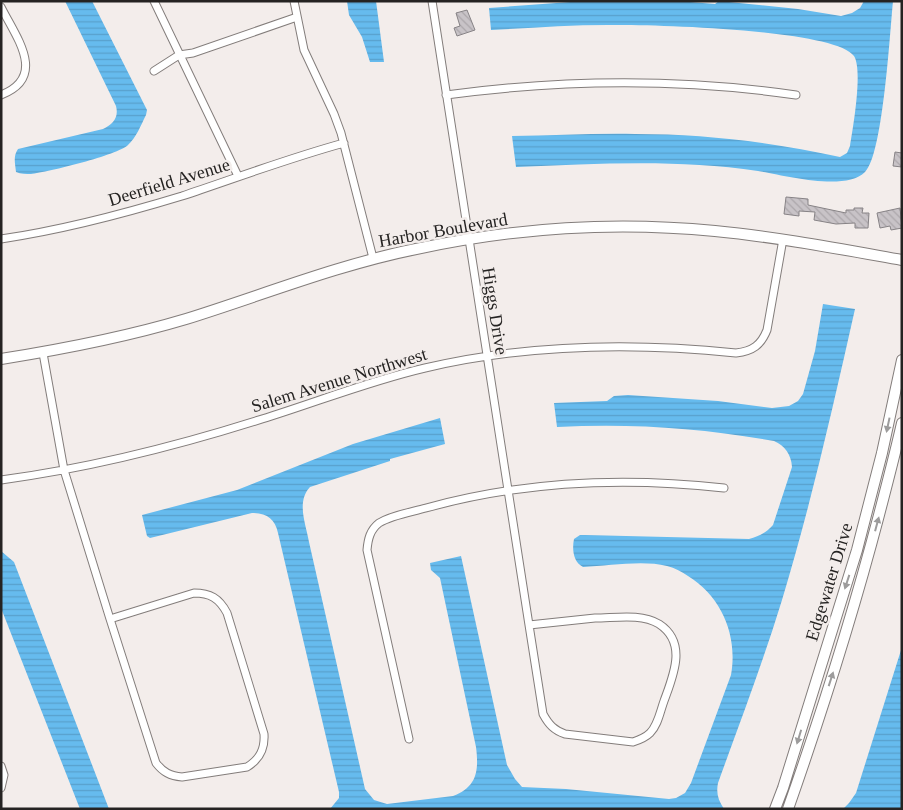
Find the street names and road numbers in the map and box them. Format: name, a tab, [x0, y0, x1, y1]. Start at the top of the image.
street label: Deerfield Avenue	[106, 154, 232, 210]
street label: Harbor Boulevard	[377, 209, 509, 251]
street label: Higgs Drive	[478, 266, 512, 356]
street label: Salem Avenue Northwest	[249, 344, 429, 416]
street label: Edgewater Drive	[802, 521, 856, 643]

